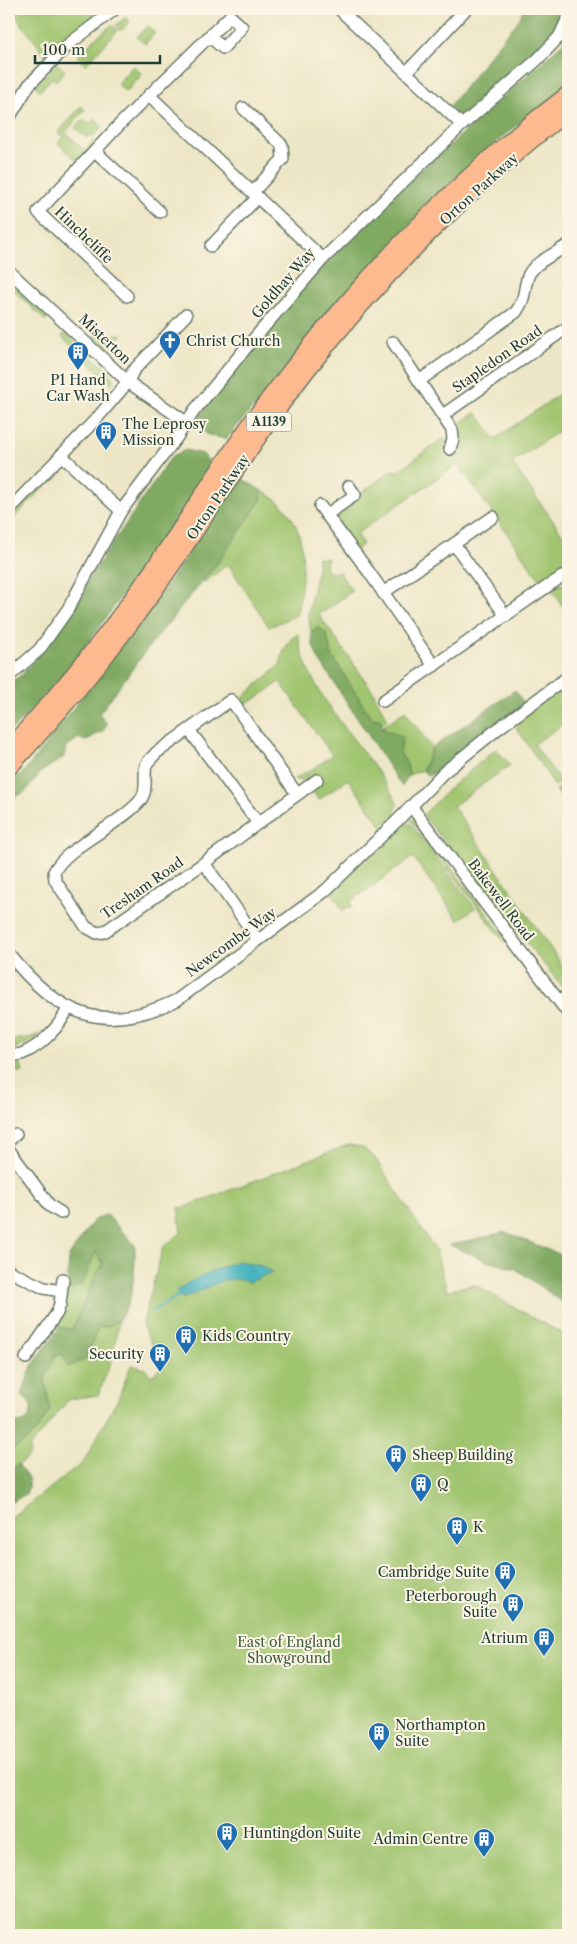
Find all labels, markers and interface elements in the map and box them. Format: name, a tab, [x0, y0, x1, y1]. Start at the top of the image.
scale bar	[35, 32, 160, 64]
text: 100 m	[42, 40, 85, 59]
street label: Orton Parkway	[436, 149, 522, 229]
street label: Hinchcliffe	[51, 203, 117, 267]
street label: Goldhay Way	[247, 244, 319, 322]
street label: Misterton	[75, 310, 135, 368]
street label: Stapledon Road	[449, 321, 546, 397]
church icon: Christ Church	[158, 329, 182, 360]
place label: Christ Church	[186, 332, 281, 350]
building icon: P1 Hand Car Wash	[66, 340, 90, 371]
place label: P1 Hand Car Wash	[46, 371, 110, 405]
road number: A1139	[246, 412, 292, 432]
place label: The Leprosy Mission	[122, 415, 207, 449]
building icon: The Leprosy Mission	[94, 420, 118, 451]
street label: Orton Parkway	[183, 450, 253, 543]
street label: Tresham Road	[97, 853, 187, 923]
street label: Bakewell Road	[464, 855, 538, 945]
street label: Newcombe Way	[182, 903, 280, 981]
building icon: Kids Country	[174, 1324, 198, 1355]
place label: Kids Country	[202, 1327, 291, 1345]
building icon: Security	[148, 1342, 172, 1373]
place label: Security	[89, 1345, 144, 1363]
building icon: Sheep Building	[384, 1443, 408, 1474]
place label: Sheep Building	[412, 1446, 514, 1464]
building icon: Q	[409, 1472, 433, 1503]
place label: Q	[437, 1475, 449, 1493]
building icon: K	[445, 1515, 469, 1546]
place label: K	[473, 1518, 485, 1536]
building icon: Cambridge Suite	[493, 1560, 517, 1591]
place label: Cambridge Suite	[378, 1563, 489, 1581]
place label: Peterborough Suite	[405, 1587, 497, 1621]
building icon: Peterborough Suite	[501, 1592, 525, 1623]
building icon: Atrium	[532, 1626, 556, 1657]
place label: Atrium	[480, 1629, 528, 1647]
park label: East of England Showground	[237, 1633, 341, 1667]
place label: Northampton Suite	[395, 1716, 486, 1750]
building icon: Northampton Suite	[367, 1721, 391, 1752]
building icon: Huntingdon Suite	[215, 1821, 239, 1852]
place label: Huntingdon Suite	[243, 1824, 361, 1842]
building icon: Admin Centre	[472, 1827, 496, 1858]
place label: Admin Centre	[373, 1830, 468, 1848]

